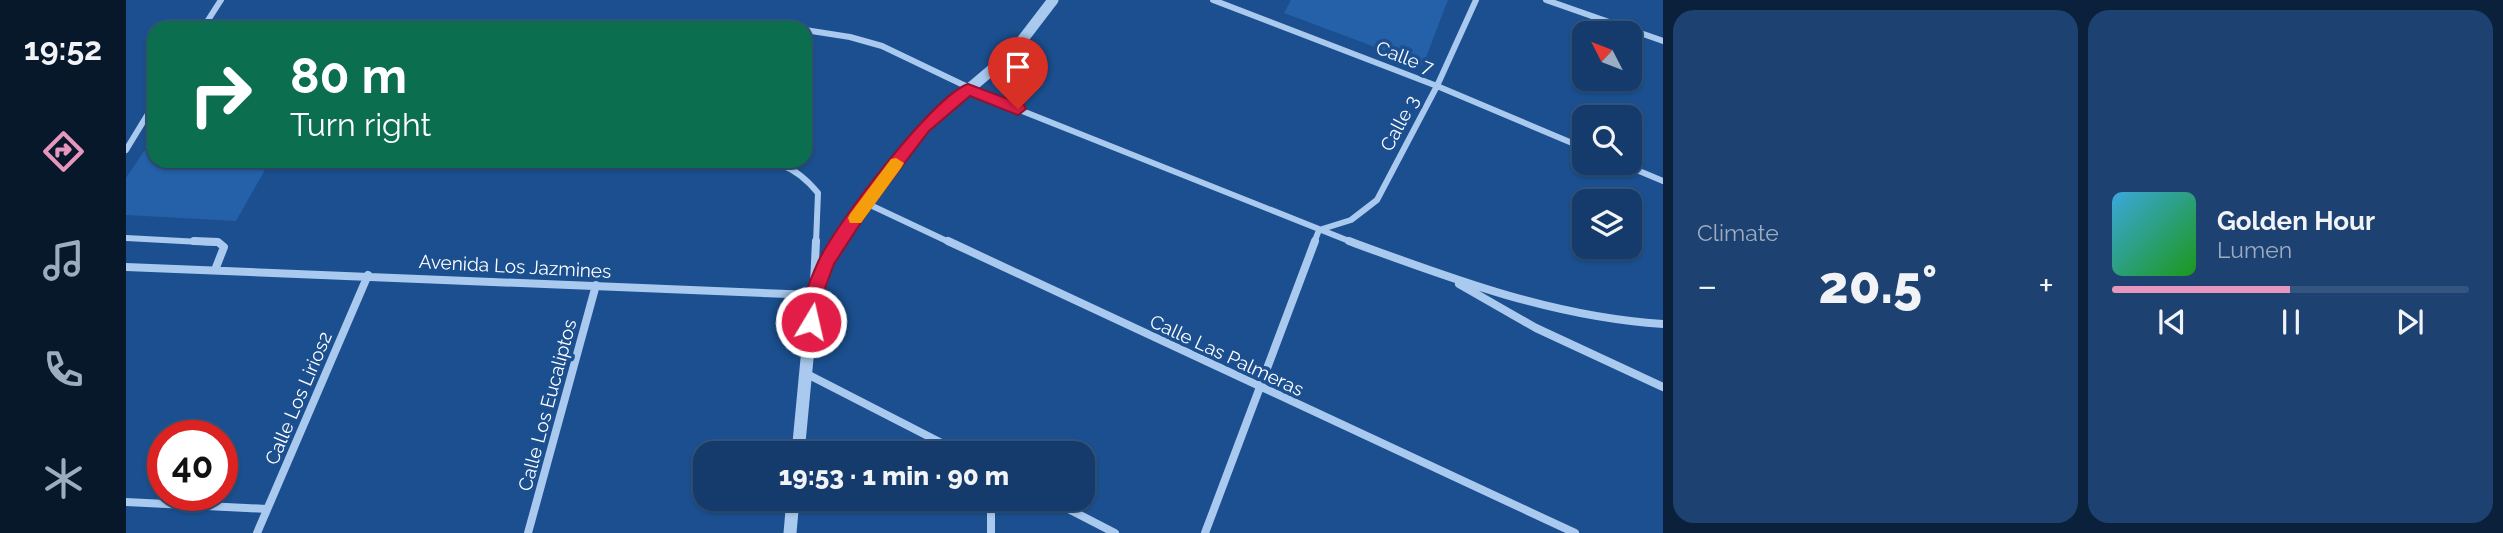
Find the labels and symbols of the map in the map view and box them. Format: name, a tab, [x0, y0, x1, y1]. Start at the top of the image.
north arrow	[1572, 21, 1642, 91]
street label: Calle 7	[1373, 36, 1437, 78]
pin	[988, 37, 1048, 109]
street label: Calle 3	[1375, 91, 1423, 155]
street label: Avenida Los Jazmines	[418, 250, 612, 282]
position arrow	[774, 285, 848, 359]
street label: Calle Las Palmeras	[1147, 310, 1307, 400]
street label: Calle Los Eucaliptos	[513, 317, 581, 493]
street label: Calle Los Lirios2	[260, 328, 336, 468]
speed limit sign: 40	[147, 420, 238, 511]

